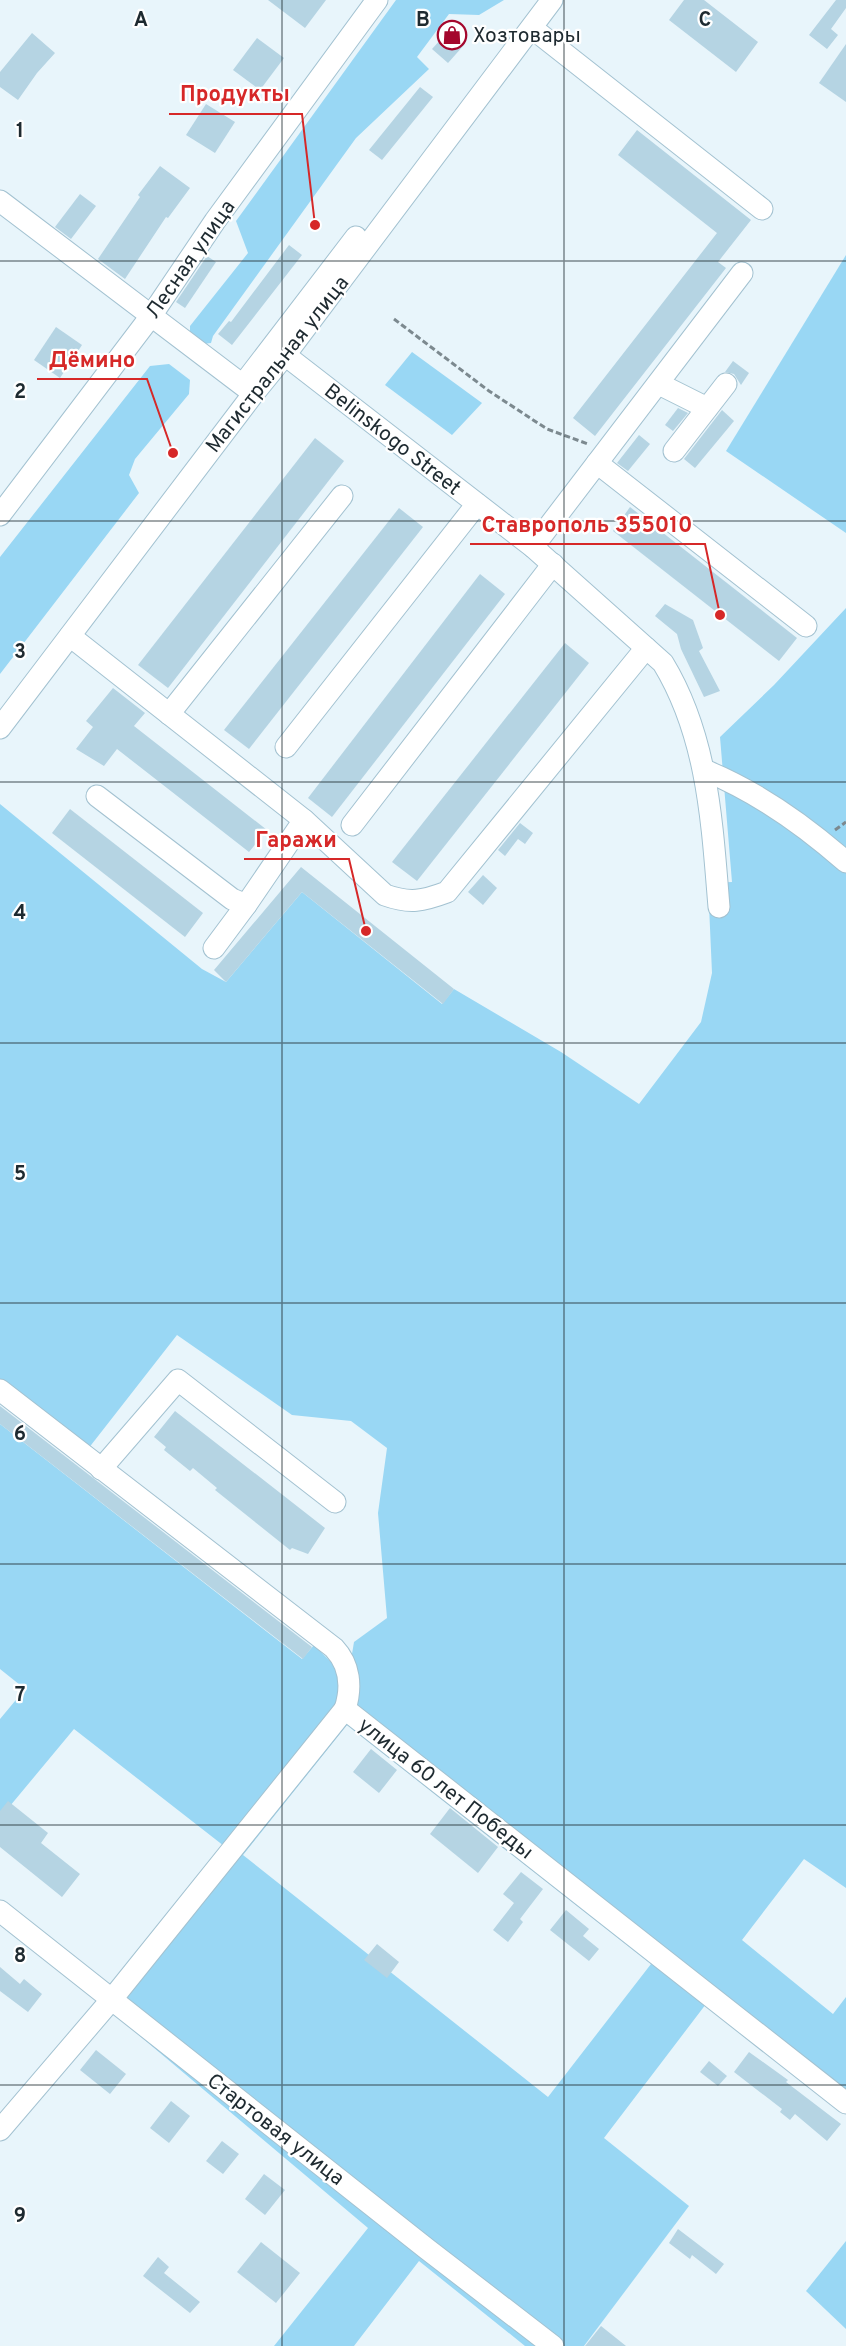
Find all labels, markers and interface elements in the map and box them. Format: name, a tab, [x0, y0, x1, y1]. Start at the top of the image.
text: A	[134, 8, 148, 34]
text: B	[416, 8, 430, 34]
text: C	[699, 8, 711, 34]
shop icon: Хозтовары	[436, 19, 468, 51]
place label: Хозтовары	[473, 23, 581, 50]
callout: Продукты	[169, 74, 302, 114]
text: Продукты	[180, 82, 290, 109]
text: 1	[16, 119, 24, 145]
street label: Лесная улица	[140, 195, 242, 325]
street label: Магистральная улица	[201, 271, 356, 459]
callout: Дёмино	[37, 339, 147, 379]
text: Дёмино	[49, 348, 135, 375]
street label: Belinskogo Street	[318, 378, 466, 502]
text: 2	[14, 380, 26, 406]
callout: Ставрополь 355010	[470, 504, 705, 544]
text: Ставрополь 355010	[481, 513, 693, 540]
text: 3	[14, 640, 26, 666]
callout: Гаражи	[244, 819, 349, 859]
text: Гаражи	[255, 828, 337, 855]
text: 4	[14, 901, 26, 927]
text: 5	[14, 1162, 26, 1188]
text: 6	[14, 1422, 26, 1448]
text: 7	[15, 1683, 25, 1709]
street label: улица 60 лет Победы	[352, 1712, 538, 1866]
text: 8	[14, 1944, 26, 1970]
street label: Стартовая улица	[201, 2068, 349, 2192]
text: 9	[14, 2204, 26, 2230]

